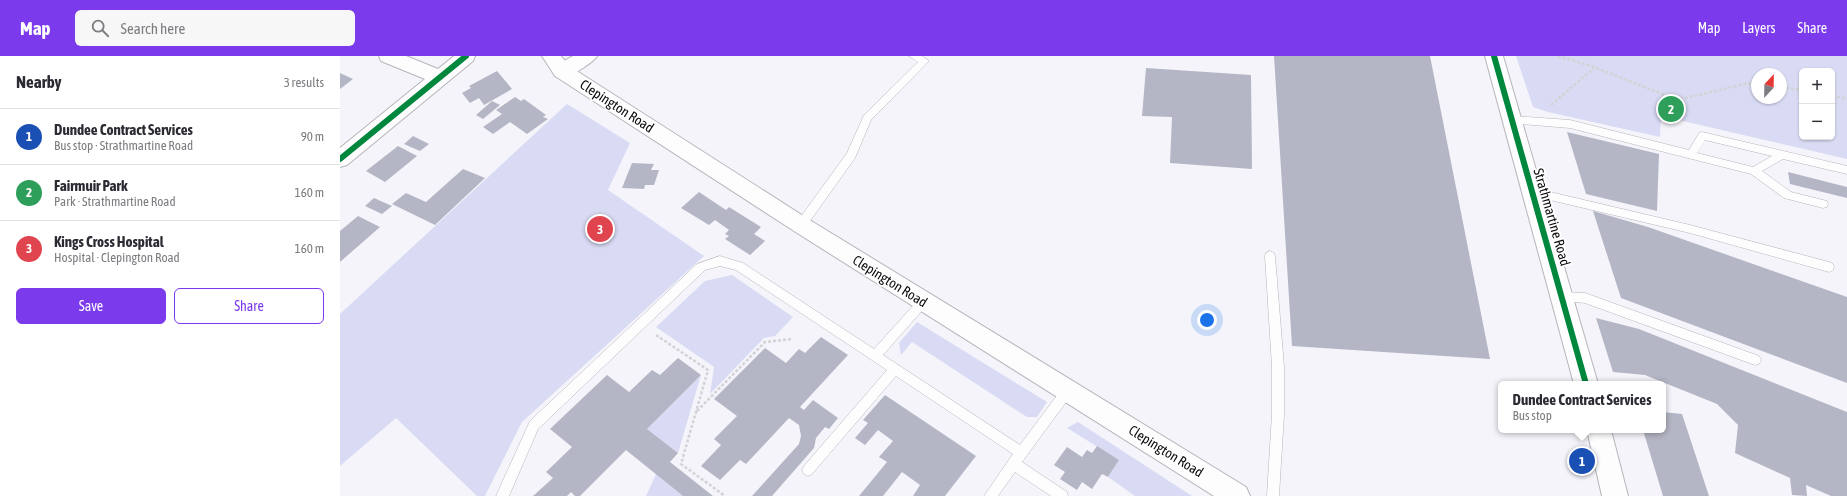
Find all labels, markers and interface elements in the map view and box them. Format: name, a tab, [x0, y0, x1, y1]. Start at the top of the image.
search box	[75, 10, 355, 46]
text: Map	[20, 17, 51, 39]
icon: search	[89, 17, 111, 39]
text: Search here	[121, 20, 185, 37]
text: Map	[1698, 20, 1720, 36]
text: Layers	[1742, 20, 1775, 36]
text: Share	[1797, 20, 1827, 36]
north arrow	[1751, 68, 1787, 104]
map controls	[1799, 68, 1835, 140]
button: +	[1799, 68, 1835, 104]
text: Nearby	[16, 72, 62, 92]
text: 3 results	[284, 75, 324, 90]
street label: Clepington Road	[577, 76, 657, 136]
pin: 2	[1658, 94, 1684, 124]
button: −	[1799, 104, 1835, 140]
text: Dundee Contract Services	[54, 121, 193, 138]
text: 1	[26, 129, 32, 144]
text: 90 m	[301, 129, 324, 144]
text: Bus stop · Strathmartine Road	[54, 138, 193, 153]
street label: Strathmartine Road	[1530, 166, 1574, 268]
text: Fairmuir Park	[54, 177, 128, 194]
text: 2	[26, 185, 32, 200]
text: 160 m	[295, 185, 324, 200]
text: Park · Strathmartine Road	[54, 194, 176, 209]
pin: 3	[587, 214, 613, 244]
text: Kings Cross Hospital	[54, 233, 164, 250]
text: 3	[26, 241, 32, 256]
text: 160 m	[295, 241, 324, 256]
text: Hospital · Clepington Road	[54, 250, 180, 265]
street label: Clepington Road	[850, 252, 930, 310]
button: Save	[16, 288, 166, 324]
button: Share	[174, 288, 324, 324]
your location	[1197, 310, 1217, 330]
popup	[1498, 381, 1666, 433]
text: Dundee Contract Services	[1513, 391, 1651, 408]
text: Bus stop	[1513, 408, 1552, 423]
street label: Clepington Road	[1126, 422, 1206, 480]
pin: 1	[1569, 446, 1595, 476]

